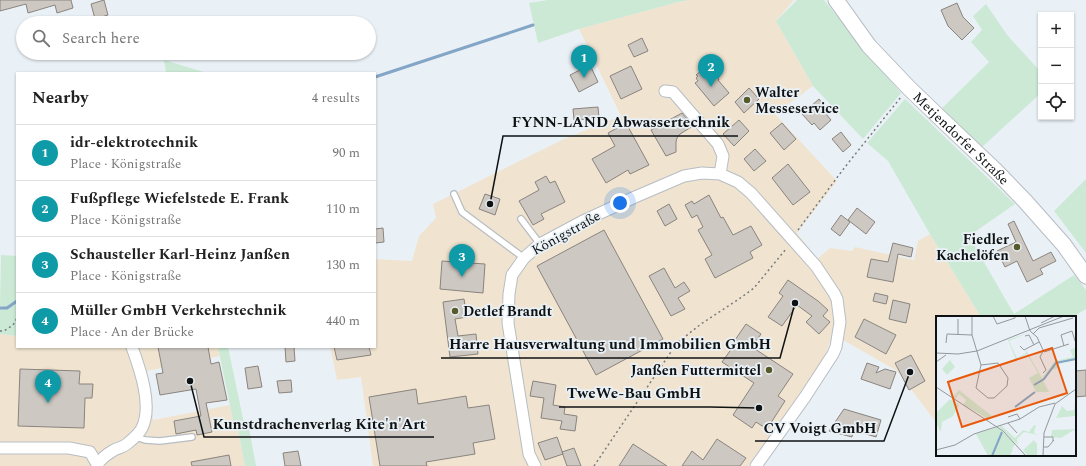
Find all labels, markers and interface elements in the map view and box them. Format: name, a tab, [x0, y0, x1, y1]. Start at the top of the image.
map controls	[1038, 12, 1074, 120]
button: +	[1038, 12, 1074, 48]
search box	[16, 16, 376, 60]
icon: search	[30, 27, 52, 49]
text: Search here	[62, 27, 140, 50]
pin: 1	[571, 45, 597, 78]
button: −	[1038, 48, 1074, 84]
pin: 2	[698, 54, 724, 87]
place label: Walter Messeservice	[755, 82, 839, 119]
button: locate	[1038, 84, 1074, 120]
text: Nearby	[32, 85, 88, 111]
street label: Metjendorfer Straße	[908, 87, 1014, 190]
text: 4 results	[312, 88, 360, 108]
marker: Walter Messeservice	[742, 95, 752, 105]
callout: FYNN-LAND Abwassertechnik	[503, 109, 738, 136]
text: FYNN-LAND Abwassertechnik	[512, 111, 730, 134]
text: idr-elektrotechnik	[70, 131, 198, 154]
text: 1	[41, 143, 49, 163]
text: 90 m	[333, 143, 360, 163]
text: Place · Königstraße	[70, 154, 181, 174]
text: Fußpflege Wiefelstede E. Frank	[70, 187, 289, 210]
your location	[610, 193, 630, 213]
text: 2	[41, 199, 49, 219]
text: 110 m	[326, 199, 360, 219]
street label: Königstraße	[528, 205, 605, 261]
text: Place · Königstraße	[70, 210, 181, 230]
place label: Fiedler Kachelöfen	[936, 229, 1009, 266]
marker: Fiedler Kachelöfen	[1012, 242, 1022, 252]
text: Schausteller Karl-Heinz Janßen	[70, 243, 290, 266]
pin: 3	[449, 244, 475, 277]
text: 3	[41, 255, 49, 275]
text: 130 m	[326, 255, 360, 275]
text: Place · Königstraße	[70, 266, 181, 286]
text: Müller GmbH Verkehrstechnik	[70, 299, 287, 322]
place label: Detlef Brandt	[463, 301, 553, 322]
marker: Detlef Brandt	[450, 306, 460, 316]
text: 4	[41, 311, 49, 331]
text: 440 m	[326, 311, 360, 331]
inset map	[936, 316, 1076, 456]
text: Place · An der Brücke	[70, 322, 194, 342]
callout: Harre Hausverwaltung und Immobilien GmbH	[441, 331, 780, 358]
text: Harre Hausverwaltung und Immobilien GmbH	[449, 333, 771, 356]
place label: Janßen Futtermittel	[631, 360, 761, 381]
marker: Janßen Futtermittel	[764, 365, 774, 375]
pin: 4	[35, 370, 61, 403]
callout: TweWe-Bau GmbH	[559, 380, 710, 407]
text: TweWe-Bau GmbH	[567, 382, 701, 405]
callout: Kunstdrachenverlag Kite'n'Art	[204, 410, 434, 437]
text: Kunstdrachenverlag Kite'n'Art	[212, 413, 426, 436]
callout: CV Voigt GmbH	[755, 414, 884, 441]
text: CV Voigt GmbH	[763, 417, 877, 440]

